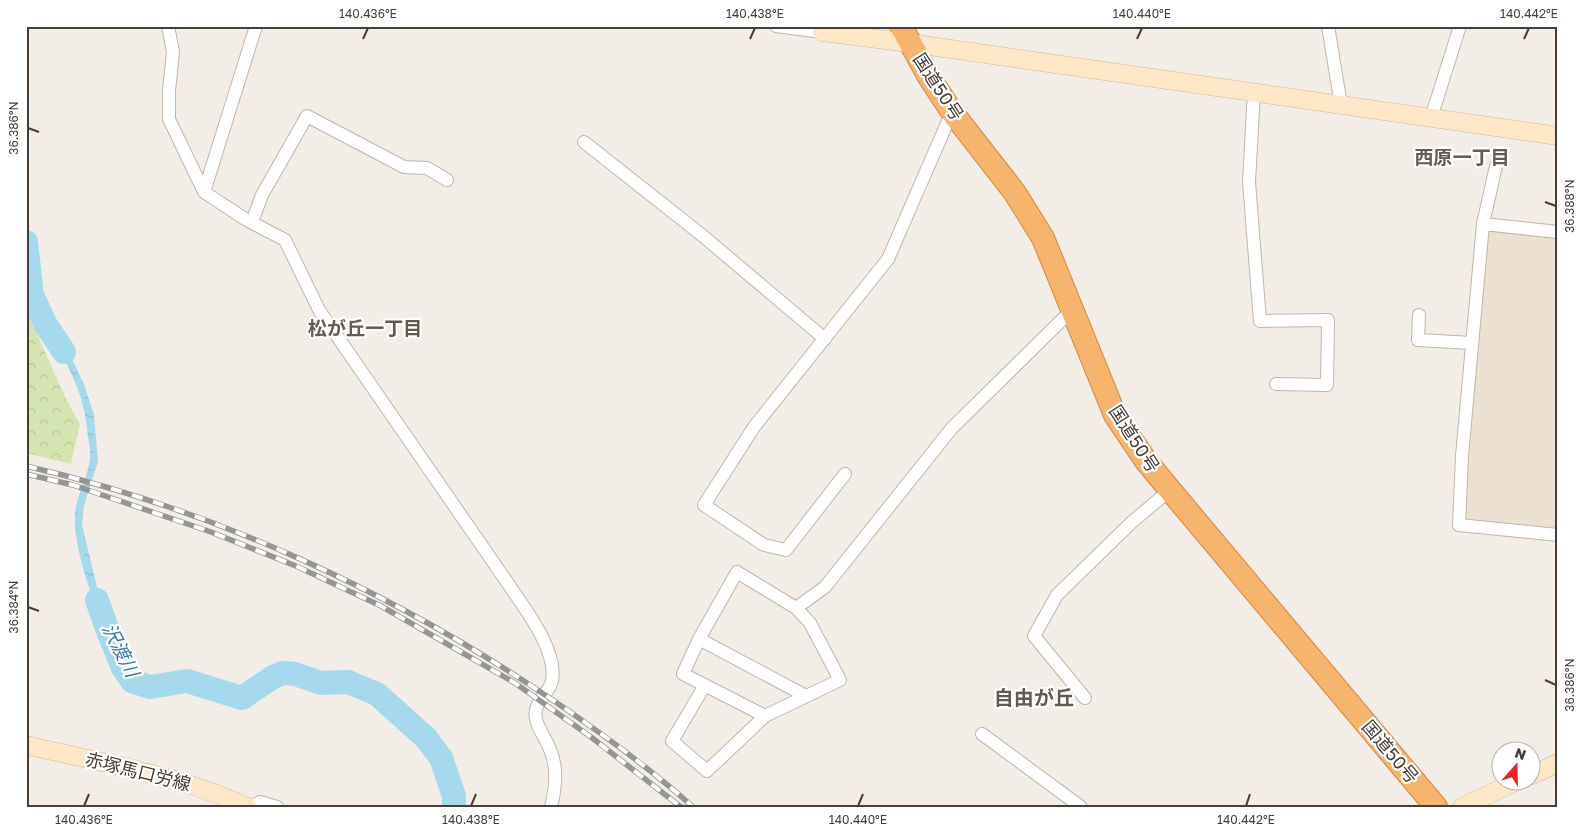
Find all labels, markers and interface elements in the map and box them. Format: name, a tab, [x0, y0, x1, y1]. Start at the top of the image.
text: 140.436°E	[339, 6, 397, 21]
text: 140.438°E	[726, 6, 784, 21]
text: 140.440°E	[1113, 6, 1171, 21]
text: 140.442°E	[1500, 6, 1558, 21]
street label: 国道50号	[909, 49, 969, 124]
text: 36.386°N	[6, 101, 21, 155]
district label: 西原一丁目	[1414, 145, 1510, 168]
text: 36.388°N	[1562, 179, 1577, 233]
district label: 松が丘一丁目	[308, 316, 422, 339]
street label: 国道50号	[1105, 401, 1165, 476]
text: 36.384°N	[6, 581, 21, 633]
water label: 沢渡川	[98, 619, 146, 682]
text: 36.386°N	[1562, 658, 1577, 712]
district label: 自由が丘	[994, 685, 1074, 709]
street label: 国道50号	[1358, 715, 1423, 787]
north arrow	[1492, 740, 1542, 790]
text: N	[1513, 744, 1529, 763]
street label: 赤塚馬口労線	[83, 747, 193, 795]
text: 140.436°E	[55, 812, 113, 827]
text: 140.438°E	[442, 812, 500, 827]
text: 140.440°E	[829, 812, 887, 827]
text: 140.442°E	[1217, 812, 1275, 827]

